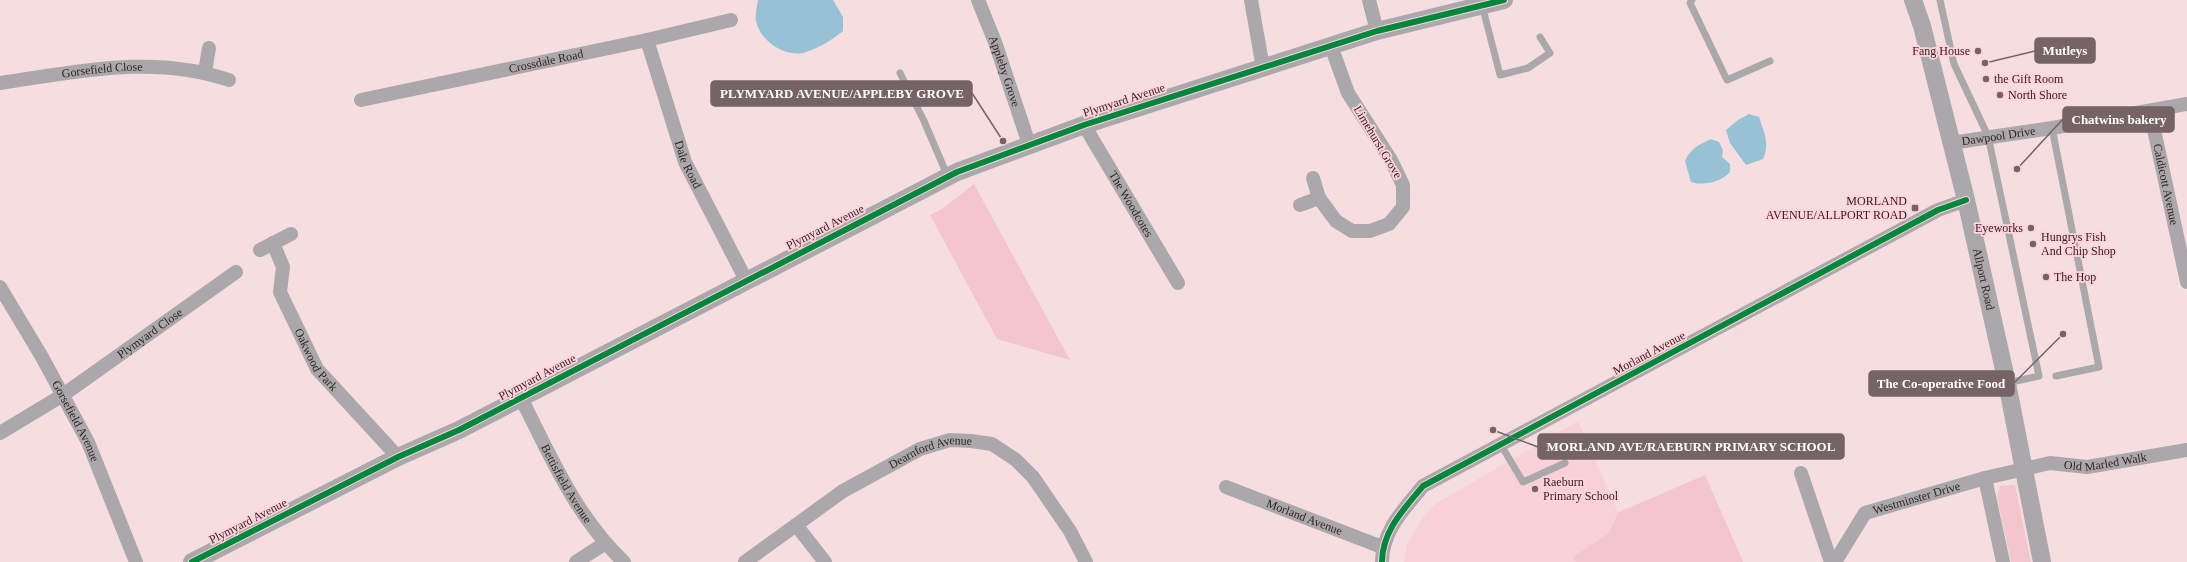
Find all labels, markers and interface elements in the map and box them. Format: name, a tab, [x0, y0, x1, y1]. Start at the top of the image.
street label: Appleby Grove	[986, 33, 1023, 109]
callout: Mutleys	[2035, 38, 2095, 63]
text: Mutleys	[2043, 43, 2087, 58]
place label: Fang House	[1912, 44, 1970, 58]
marker: Fang House	[1973, 46, 1983, 56]
street label: Crossdale Road	[507, 47, 584, 76]
street label: Gorsefield Close	[61, 60, 143, 81]
place label: the Gift Room	[1994, 72, 2064, 86]
marker: the Gift Room	[1981, 74, 1991, 84]
street label: Plymyard Avenue	[1081, 80, 1167, 120]
callout: PLYMYARD AVENUE/APPLEBY GROVE	[711, 81, 972, 106]
text: PLYMYARD AVENUE/APPLEBY GROVE	[720, 86, 964, 101]
place label: North Shore	[2008, 88, 2067, 102]
marker: North Shore	[1995, 90, 2005, 100]
street label: Limehurst Grove	[1351, 103, 1405, 181]
callout: Chatwins bakery	[2063, 107, 2174, 132]
text: Chatwins bakery	[2072, 112, 2167, 127]
street label: Dawpool Drive	[1961, 124, 2036, 148]
street label: Dale Road	[672, 139, 704, 191]
street label: Caldicott Avenue	[2150, 142, 2181, 226]
street label: The Woodcotes	[1106, 168, 1156, 240]
place label: MORLAND AVENUE/ALLPORT ROAD	[1766, 194, 1907, 222]
street label: Plymyard Avenue	[784, 201, 866, 253]
marker: MORLAND AVENUE/ALLPORT ROAD	[1910, 203, 1920, 213]
place label: Eyeworks	[1975, 221, 2023, 235]
marker: Eyeworks	[2026, 223, 2036, 233]
place label: Hungrys Fish And Chip Shop	[2041, 230, 2116, 258]
marker: Hungrys Fish And Chip Shop	[2028, 239, 2038, 249]
street label: Allport Road	[1970, 247, 1997, 311]
place label: The Hop	[2054, 270, 2096, 284]
marker: The Hop	[2041, 272, 2051, 282]
street label: Plymyard Close	[114, 305, 185, 361]
street label: Oakwood Park	[291, 326, 341, 394]
street label: Morland Avenue	[1610, 328, 1688, 378]
street label: Plymyard Avenue	[496, 351, 578, 403]
callout: The Co-operative Food	[1869, 371, 2014, 396]
text: The Co-operative Food	[1877, 376, 2006, 391]
street label: Gorsefield Avenue	[49, 378, 102, 464]
street label: Dearnford Avenue	[886, 433, 972, 472]
callout: MORLAND AVE/RAEBURN PRIMARY SCHOOL	[1538, 434, 1844, 459]
text: MORLAND AVE/RAEBURN PRIMARY SCHOOL	[1547, 439, 1836, 454]
street label: Bettisfield Avenue	[538, 442, 595, 526]
street label: Old Marled Walk	[2063, 450, 2148, 474]
place label: Raeburn Primary School	[1543, 475, 1619, 503]
street label: Westminster Drive	[1871, 479, 1962, 517]
marker: Raeburn Primary School	[1530, 484, 1540, 494]
street label: Plymyard Avenue	[207, 495, 289, 547]
street label: Morland Avenue	[1264, 496, 1344, 538]

